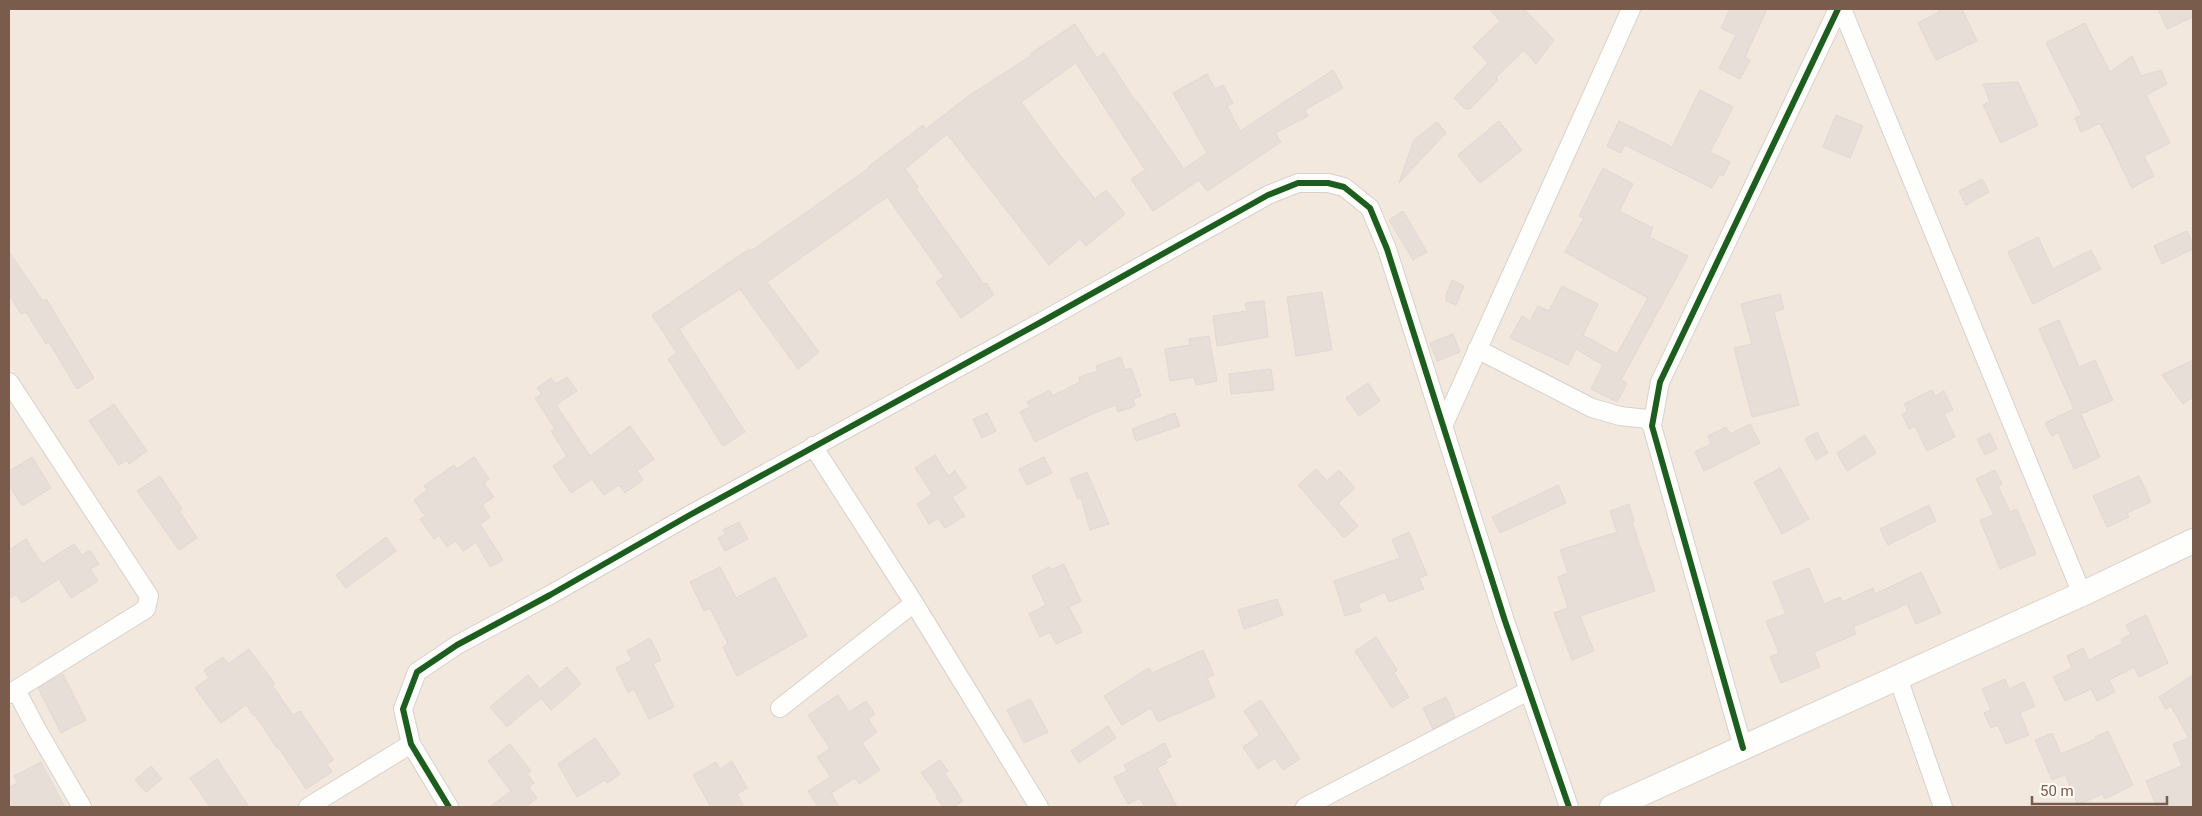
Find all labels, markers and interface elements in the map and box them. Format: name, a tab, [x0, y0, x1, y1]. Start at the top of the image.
scale bar	[2032, 774, 2167, 806]
text: 50 m	[2040, 782, 2074, 800]

